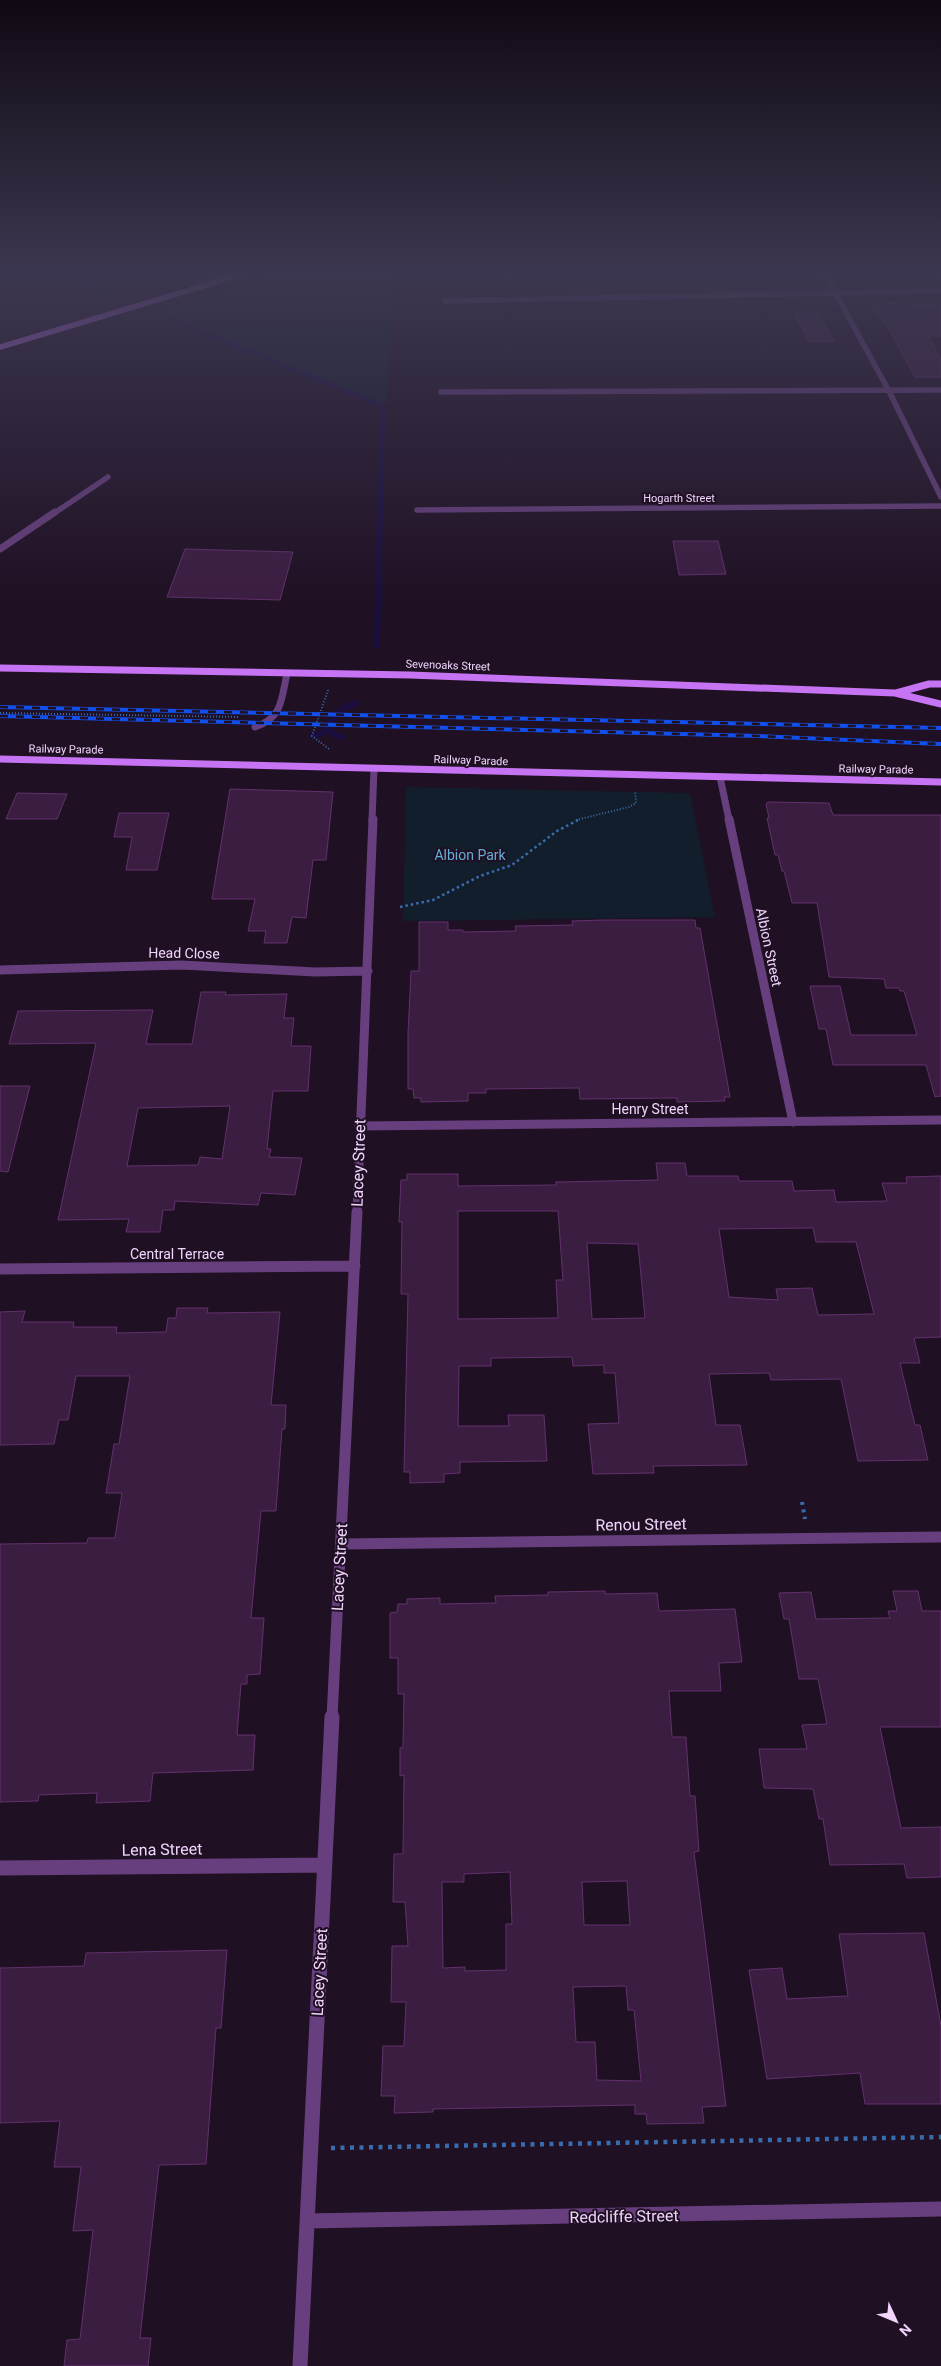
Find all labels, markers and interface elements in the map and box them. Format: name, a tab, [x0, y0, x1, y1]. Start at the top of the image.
street label: Hogarth Street	[643, 492, 715, 505]
street label: Sevenoaks Street	[405, 658, 491, 673]
street label: Railway Parade	[29, 742, 104, 757]
street label: Railway Parade	[433, 753, 509, 768]
street label: Railway Parade	[839, 762, 914, 777]
park label: Albion Park	[434, 847, 507, 863]
street label: Albion Street	[753, 906, 785, 988]
street label: Head Close	[148, 944, 220, 962]
street label: Henry Street	[611, 1101, 689, 1117]
street label: Lacey Street	[347, 1119, 370, 1207]
street label: Central Terrace	[130, 1246, 224, 1262]
street label: Renou Street	[595, 1514, 687, 1535]
street label: Lacey Street	[328, 1523, 351, 1611]
street label: Lena Street	[121, 1839, 203, 1860]
street label: Lacey Street	[308, 1928, 331, 2016]
street label: Redcliffe Street	[569, 2206, 679, 2227]
north arrow	[871, 2296, 921, 2346]
text: N	[896, 2321, 915, 2339]

